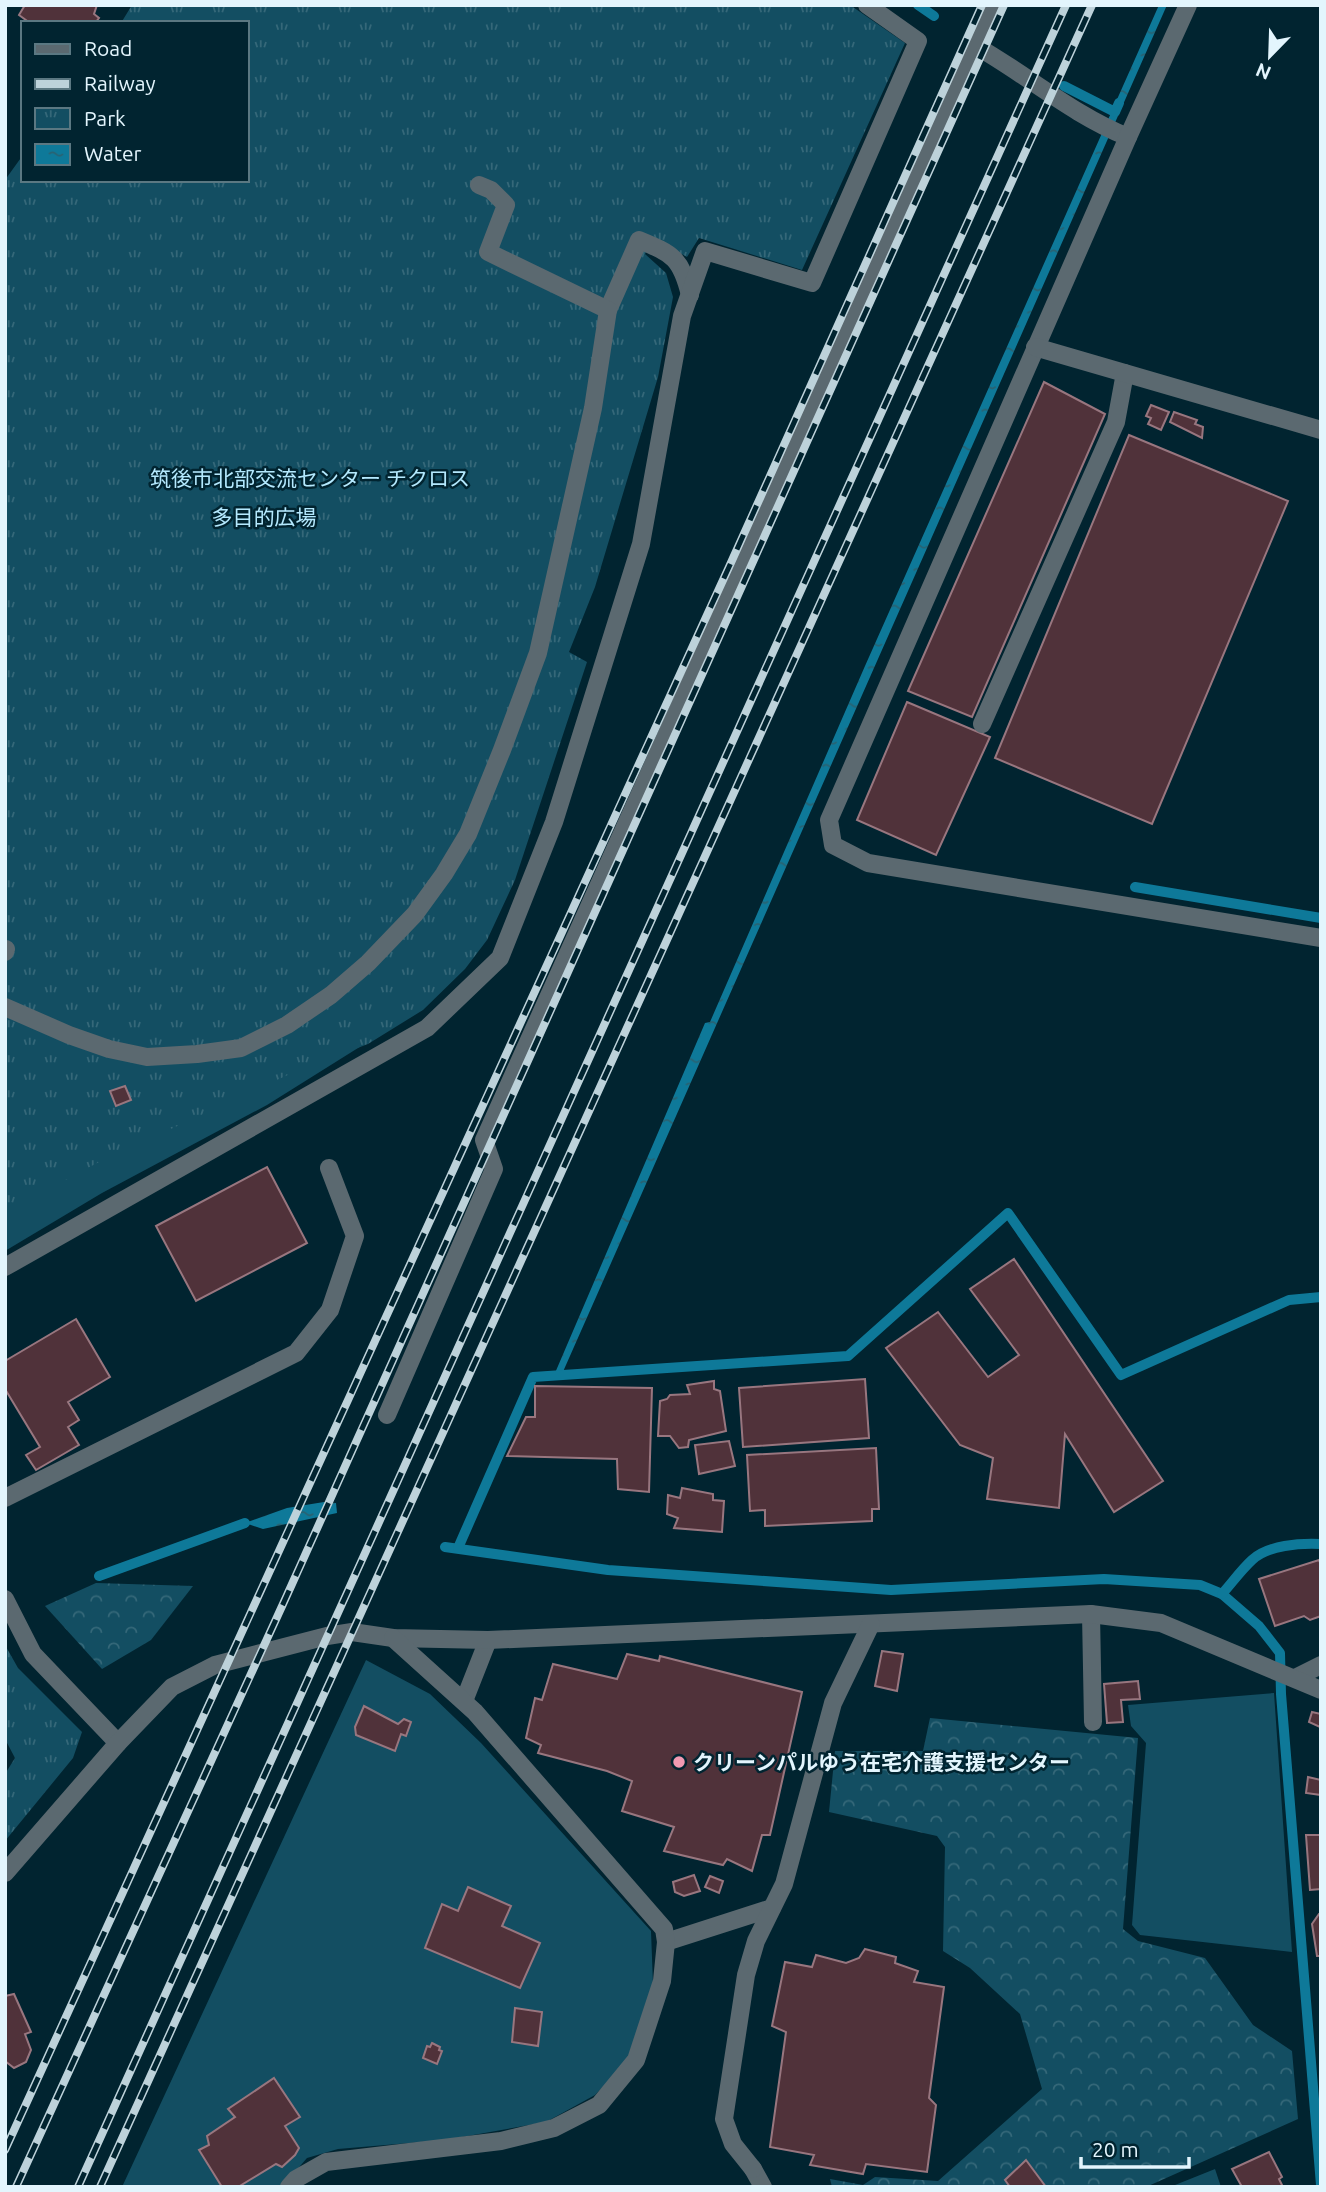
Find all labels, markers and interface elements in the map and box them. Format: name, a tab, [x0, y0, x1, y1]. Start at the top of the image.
legend	[21, 21, 248, 182]
north arrow	[1235, 21, 1305, 91]
text: Road	[84, 36, 132, 60]
text: N	[1253, 59, 1274, 85]
text: Railway	[84, 71, 156, 95]
text: Park	[84, 106, 126, 130]
text: Water	[84, 141, 142, 165]
park label: 筑後市北部交流センター チクロス	[150, 466, 470, 490]
park label: 多目的広場	[212, 505, 317, 529]
place label: クリーンパルゆう在宅介護支援センター	[693, 1750, 1070, 1774]
marker: クリーンパルゆう在宅介護支援センター	[671, 1754, 687, 1770]
scale bar	[1081, 2126, 1190, 2170]
text: 20 m	[1092, 2137, 1139, 2161]

